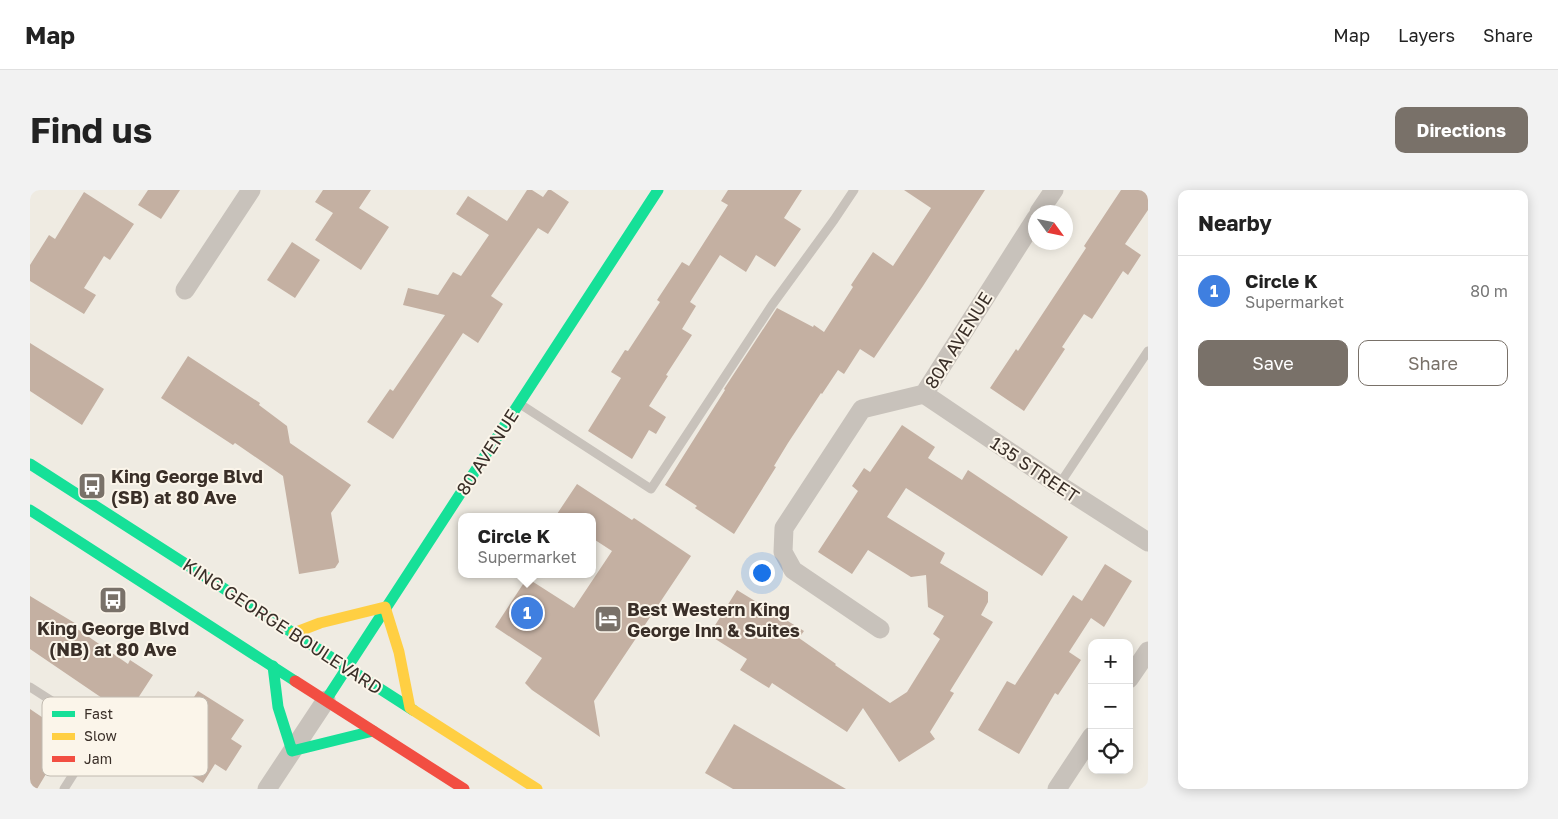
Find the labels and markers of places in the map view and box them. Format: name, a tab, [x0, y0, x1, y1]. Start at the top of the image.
place label: King George Blvd (SB) at 80 Ave	[111, 465, 263, 508]
bus stop icon: King George Blvd (SB) at 80 Ave	[77, 471, 107, 501]
bus stop icon: King George Blvd (NB) at 80 Ave	[98, 585, 128, 615]
pin: 1	[511, 594, 543, 632]
place label: Best Western King George Inn & Suites	[627, 598, 800, 641]
hotel icon: Best Western King George Inn & Suites	[593, 604, 623, 634]
place label: King George Blvd (NB) at 80 Ave	[37, 617, 189, 660]

